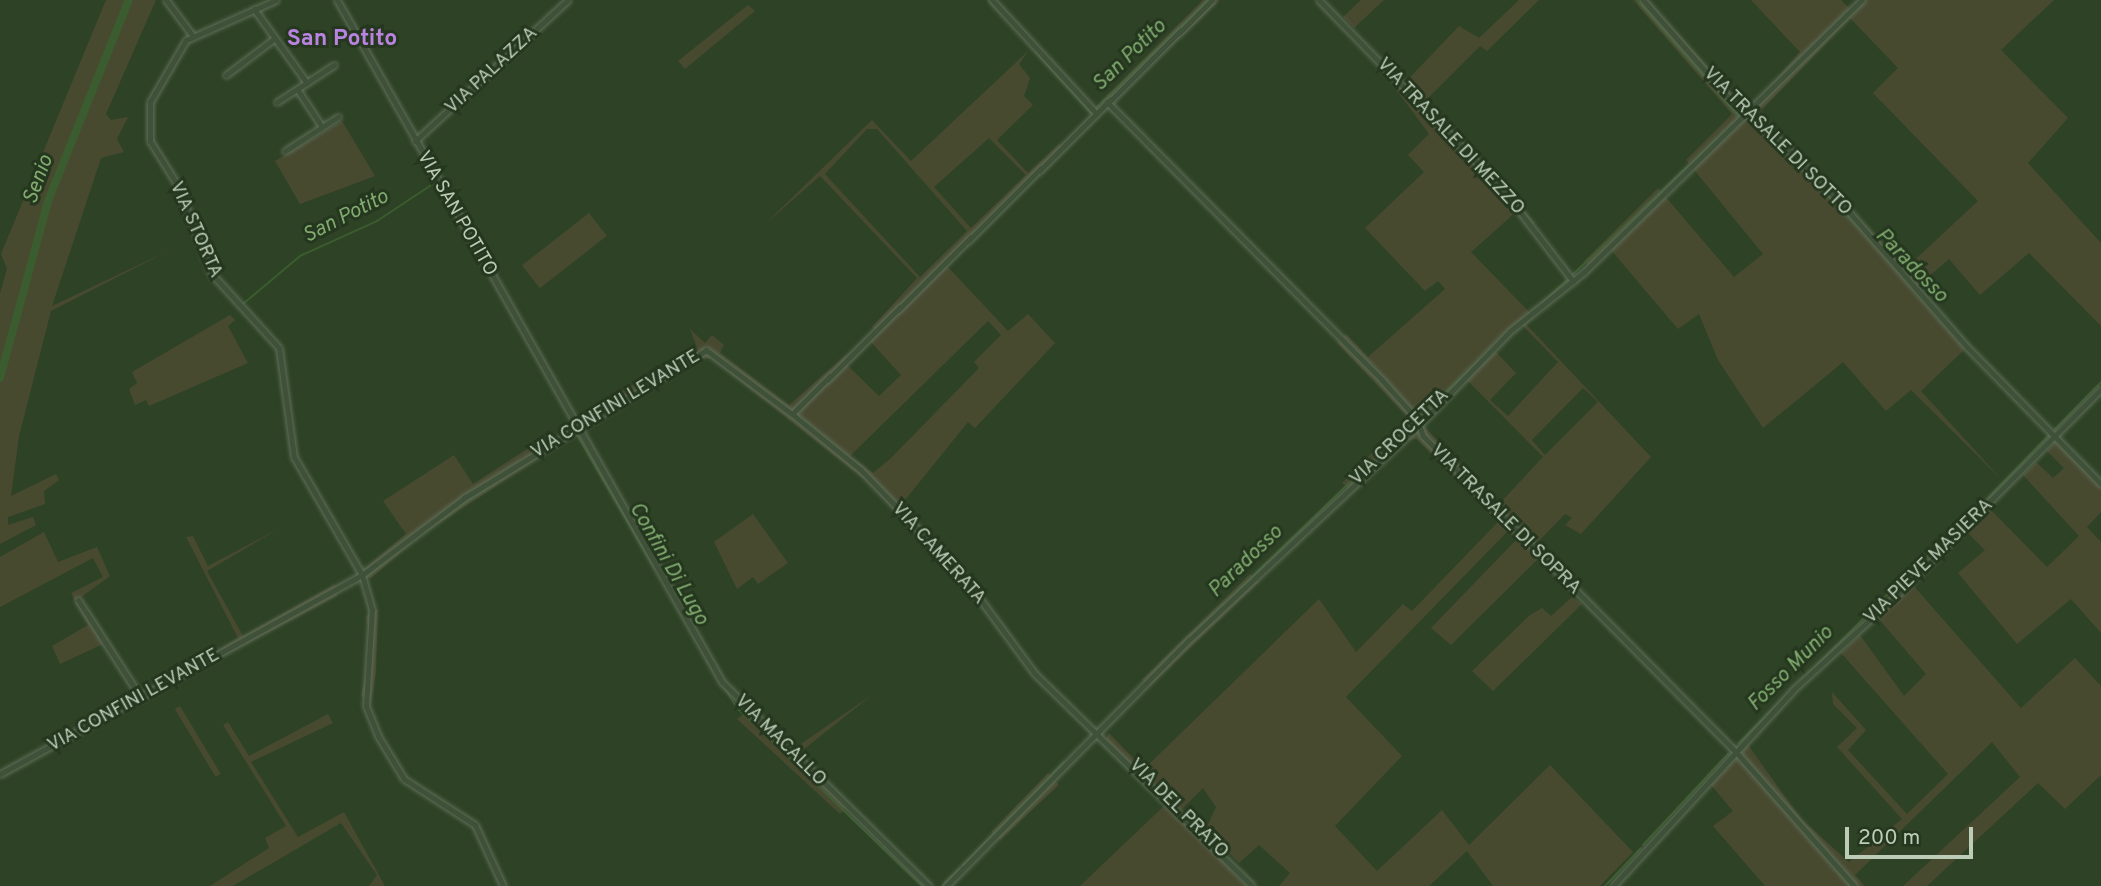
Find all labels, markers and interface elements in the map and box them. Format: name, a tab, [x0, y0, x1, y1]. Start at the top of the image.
water label: San Potito	[1088, 15, 1172, 97]
street label: VIA PALAZZA	[441, 22, 543, 120]
district label: San Potito	[287, 26, 397, 54]
street label: VIA TRASALE DI MEZZO	[1371, 53, 1529, 221]
street label: VIA TRASALE DI SOTTO	[1697, 62, 1857, 222]
street label: VIA SAN POTITO	[411, 147, 501, 281]
water label: Senio	[19, 152, 59, 208]
street label: VIA STORTA	[163, 178, 227, 282]
water label: San Potito	[299, 185, 393, 249]
water label: Paradosso	[1869, 224, 1953, 308]
street label: VIA CONFINI LEVANTE	[527, 345, 705, 465]
street label: VIA CROCETTA	[1345, 385, 1455, 491]
street label: VIA TRASALE DI SOPRA	[1424, 439, 1586, 601]
street label: VIA PIEVE MASIERA	[1859, 494, 1999, 630]
water label: Confini Di Lugo	[623, 498, 713, 630]
street label: VIA CAMERATA	[886, 498, 990, 610]
water label: Paradosso	[1204, 520, 1288, 604]
water label: Fosso Munio	[1743, 621, 1839, 717]
street label: VIA CONFINI LEVANTE	[44, 644, 224, 758]
street label: VIA MACALLO	[729, 690, 831, 792]
street label: VIA DEL PRATO	[1123, 754, 1233, 864]
scale bar	[1849, 812, 1977, 856]
text: 200 m	[1858, 825, 1920, 852]

